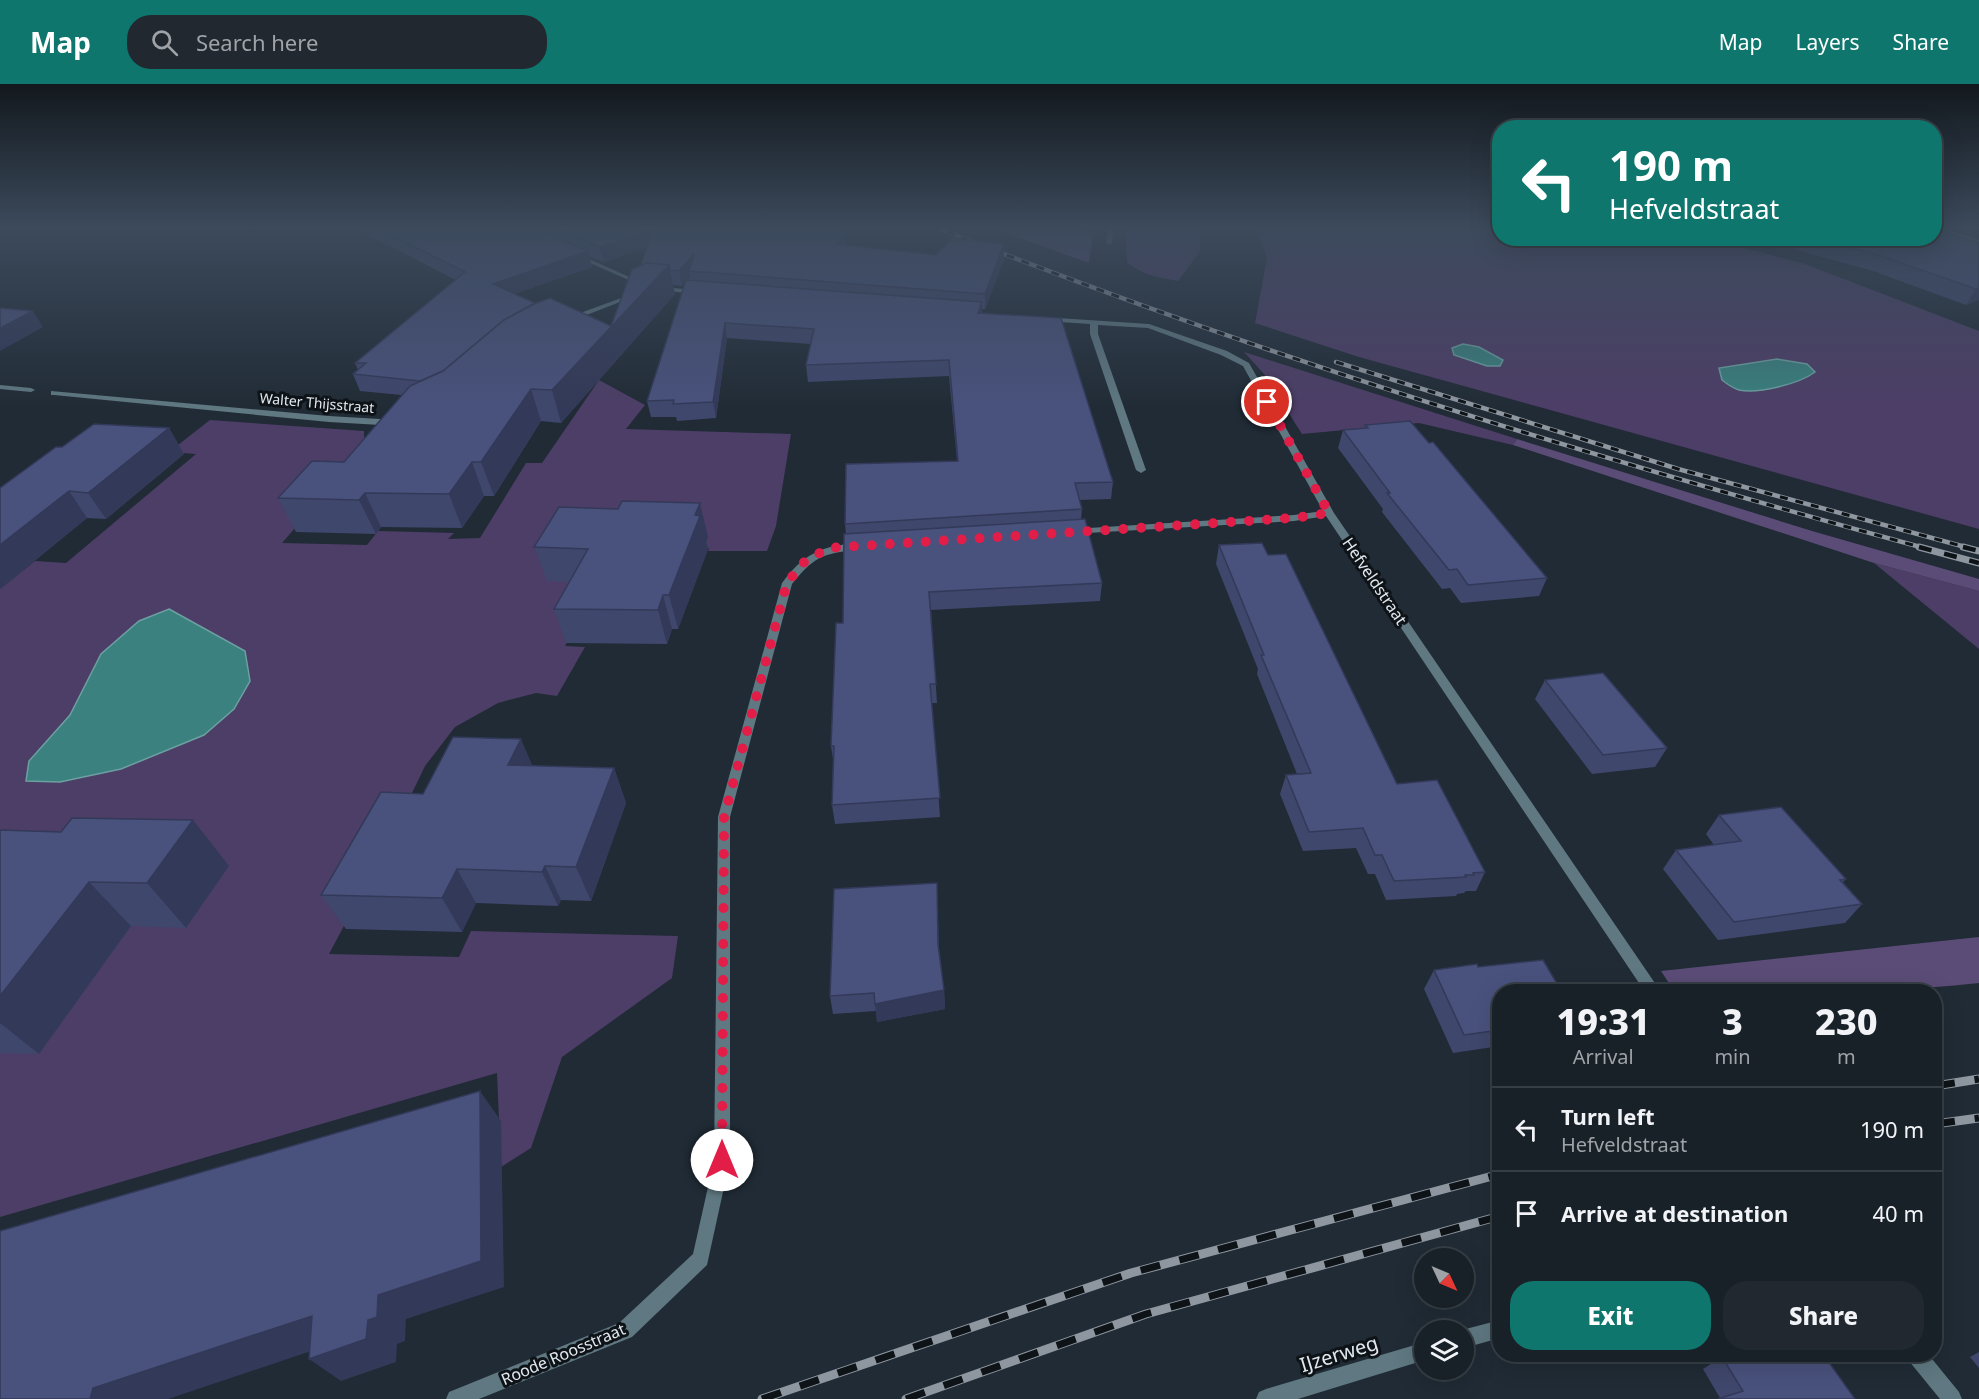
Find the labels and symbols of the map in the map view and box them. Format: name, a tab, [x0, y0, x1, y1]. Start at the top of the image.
pin	[1241, 376, 1292, 427]
street label: Walter Thijsstraat	[259, 388, 375, 417]
street label: Hefveldstraat	[1338, 533, 1412, 629]
position arrow	[690, 1128, 754, 1192]
north arrow	[1414, 1248, 1474, 1308]
street label: Roode Roosstraat	[498, 1318, 629, 1390]
street label: IJzerweg	[1296, 1329, 1381, 1378]

